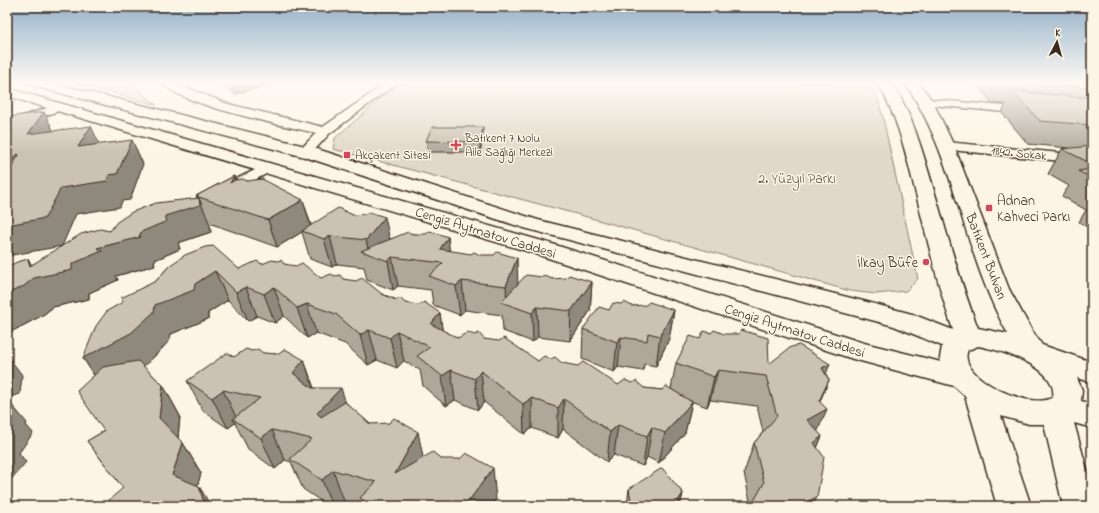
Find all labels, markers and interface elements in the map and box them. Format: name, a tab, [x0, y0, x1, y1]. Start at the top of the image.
north arrow	[1037, 22, 1077, 62]
text: K	[1054, 25, 1062, 41]
place label: Batıkent 7 Nolu Aile Sağlığı Merkezi	[464, 130, 553, 163]
marker: Batıkent 7 Nolu Aile Sağlığı Merkezi	[450, 139, 462, 151]
street label: 1842. Sokak	[990, 142, 1048, 166]
place label: Akçakent Sitesi	[355, 147, 431, 165]
marker: Akçakent Sitesi	[342, 150, 352, 160]
park label: 2. Yüzyıl Parkı	[758, 169, 836, 191]
place label: Adnan Kahveci Parkı	[997, 191, 1070, 228]
street label: Cengiz Aytmatov Caddesi	[412, 202, 559, 266]
marker: Adnan Kahveci Parkı	[984, 203, 994, 213]
street label: Batıkent Bulvarı	[959, 209, 1012, 303]
place label: İlkay Büfe	[857, 253, 919, 275]
marker: İlkay Büfe	[921, 257, 931, 267]
street label: Cengiz Aytmatov Caddesi	[721, 299, 867, 365]

